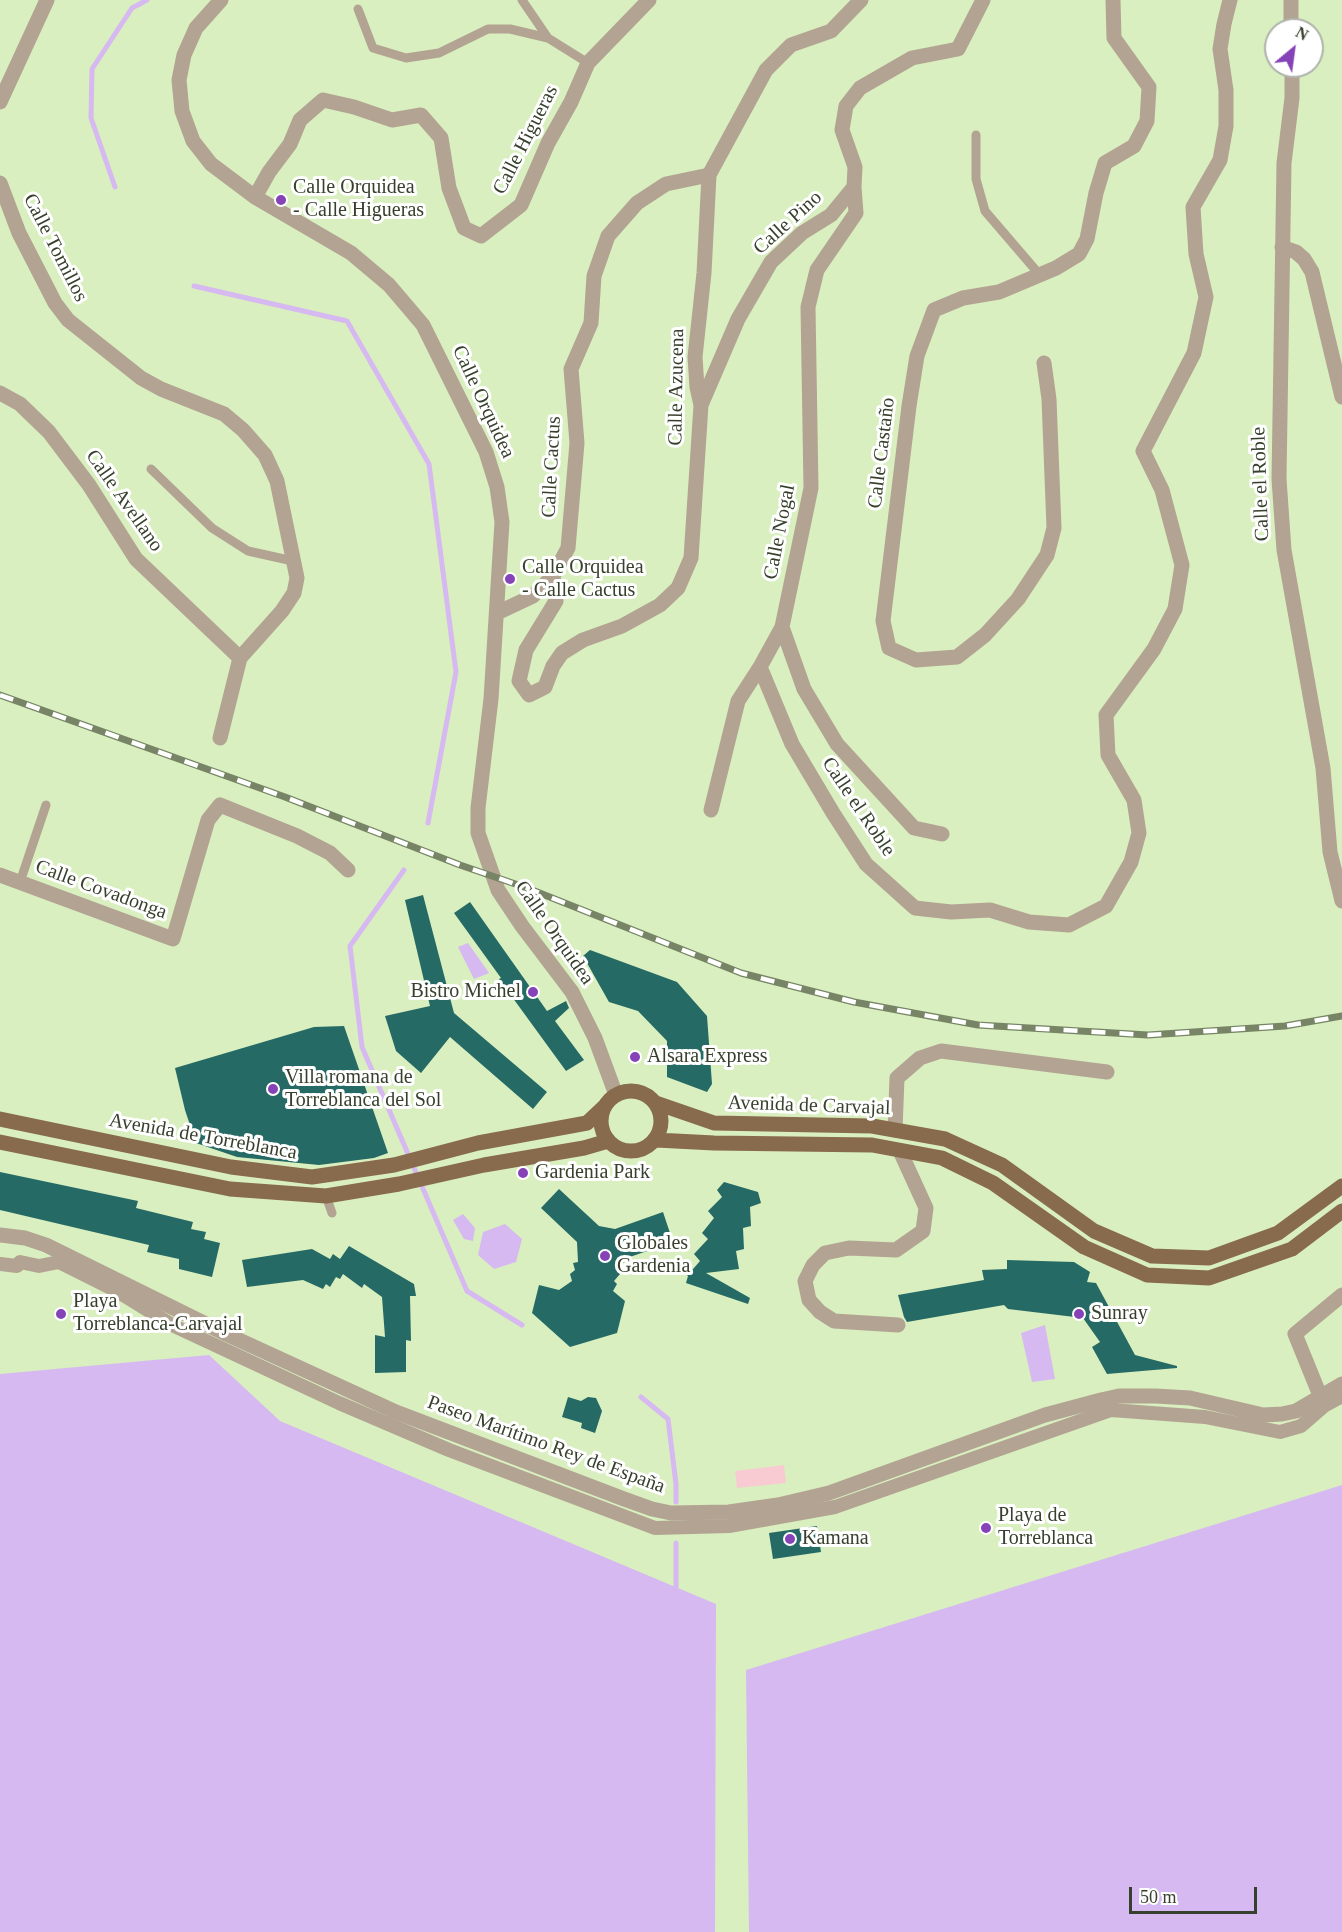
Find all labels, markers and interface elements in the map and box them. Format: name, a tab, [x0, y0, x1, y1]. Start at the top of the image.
north arrow	[1264, 18, 1324, 78]
text: N	[1293, 23, 1311, 44]
street label: Calle Higueras	[488, 81, 564, 199]
place label: Calle Orquidea - Calle Higueras	[293, 176, 424, 223]
street label: Calle Pino	[749, 186, 827, 260]
street label: Calle Tomillos	[18, 190, 92, 306]
marker: Calle Orquidea - Calle Higueras	[274, 193, 288, 207]
street label: Calle Azucena	[664, 328, 690, 446]
street label: Calle Orquidea	[446, 342, 520, 462]
street label: Calle Castaño	[863, 396, 901, 510]
street label: Calle Cactus	[537, 416, 567, 518]
street label: Calle el Roble	[1247, 426, 1275, 542]
street label: Calle Avellano	[80, 445, 168, 557]
street label: Calle Nogal	[759, 483, 801, 581]
place label: Calle Orquidea - Calle Cactus	[522, 556, 644, 603]
marker: Calle Orquidea - Calle Cactus	[503, 572, 517, 586]
street label: Calle el Roble	[816, 753, 900, 861]
street label: Calle Covadonga	[32, 855, 170, 925]
street label: Calle Orquidea	[509, 876, 599, 990]
place label: Bistro Michel	[410, 980, 521, 1004]
marker: Bistro Michel	[526, 985, 540, 999]
place label: Alsara Express	[647, 1045, 768, 1069]
marker: Alsara Express	[628, 1050, 642, 1064]
place label: Villa romana de Torreblanca del Sol	[285, 1066, 441, 1113]
marker: Villa romana de Torreblanca del Sol	[266, 1082, 280, 1096]
street label: Avenida de Carvajal	[727, 1091, 891, 1121]
street label: Avenida de Torreblanca	[107, 1109, 299, 1165]
place label: Gardenia Park	[535, 1161, 650, 1185]
marker: Gardenia Park	[516, 1166, 530, 1180]
place label: Globales Gardenia	[617, 1232, 690, 1279]
marker: Globales Gardenia	[598, 1249, 612, 1263]
place label: Playa Torreblanca-Carvajal	[73, 1290, 243, 1337]
place label: Sunray	[1091, 1302, 1148, 1326]
marker: Playa Torreblanca-Carvajal	[54, 1307, 68, 1321]
marker: Sunray	[1072, 1307, 1086, 1321]
street label: Paseo Marítimo Rey de España	[424, 1391, 668, 1499]
place label: Playa de Torreblanca	[998, 1504, 1093, 1551]
marker: Playa de Torreblanca	[979, 1521, 993, 1535]
place label: Kamana	[802, 1527, 869, 1551]
marker: Kamana	[783, 1532, 797, 1546]
scale bar	[1132, 1875, 1260, 1913]
text: 50 m	[1140, 1887, 1177, 1907]

